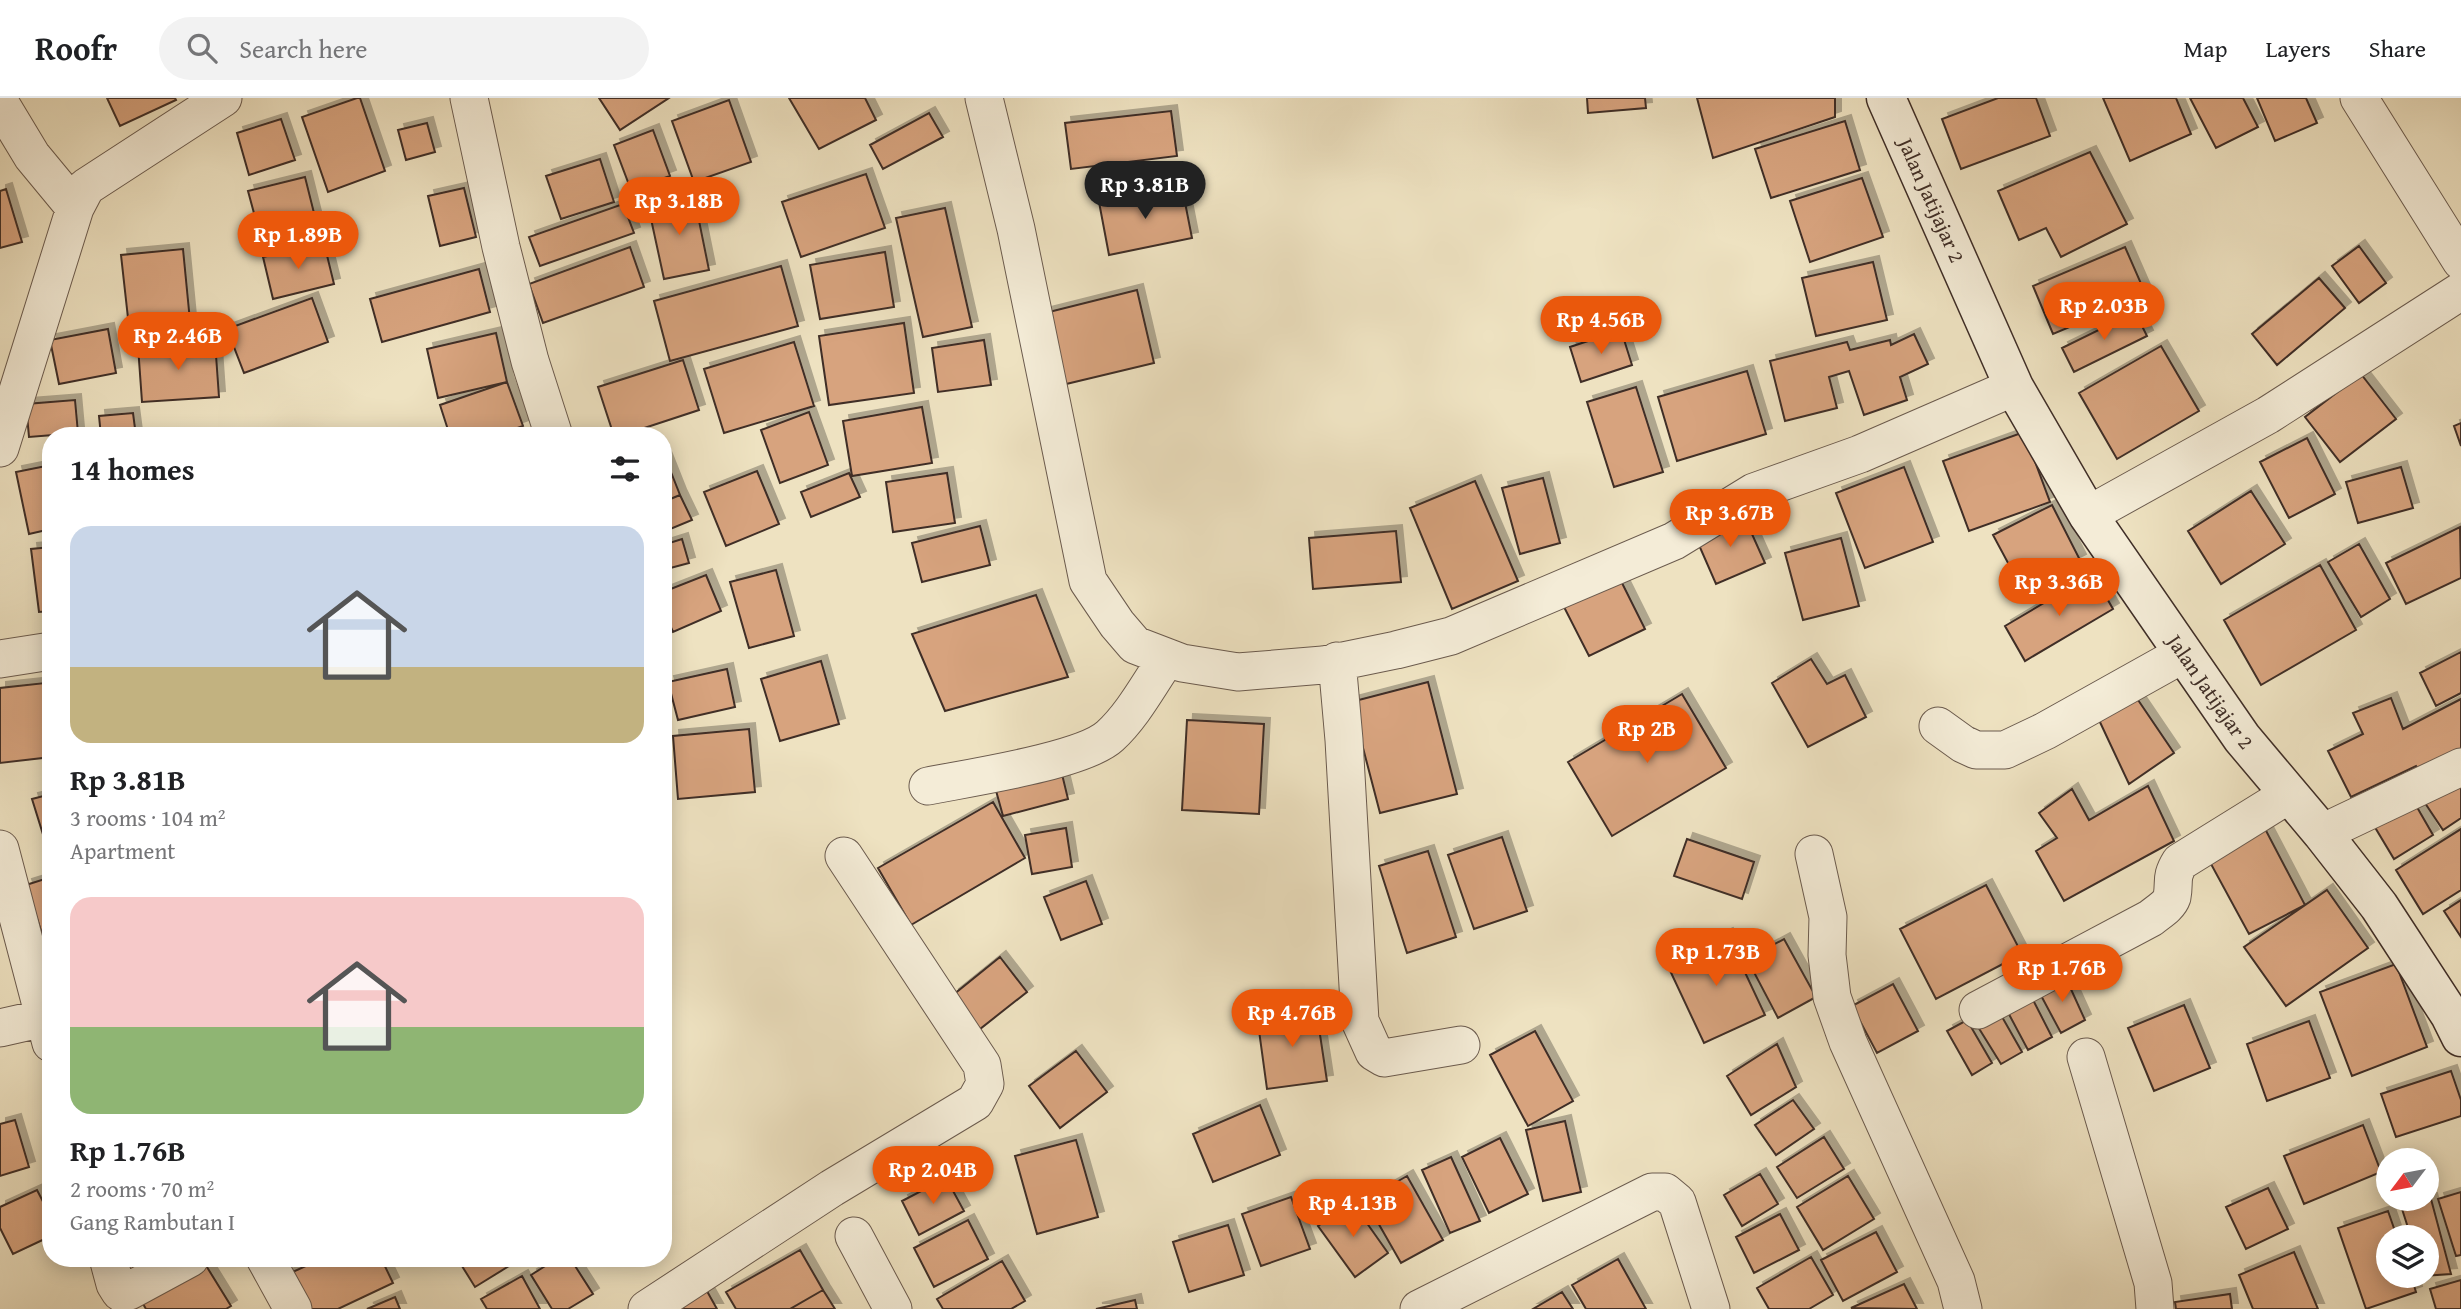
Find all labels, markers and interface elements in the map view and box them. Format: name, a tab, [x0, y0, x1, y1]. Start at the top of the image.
search box	[159, 17, 649, 80]
text: Roofr	[35, 24, 117, 72]
icon: search	[183, 29, 221, 67]
text: Search here	[239, 29, 368, 68]
text: Map	[2184, 31, 2227, 66]
text: Layers	[2265, 31, 2331, 66]
text: Share	[2369, 31, 2426, 66]
street label: Jalan Jatijajar 2	[1889, 130, 1973, 267]
pin: Rp 3.81B	[1073, 162, 1217, 221]
text: Rp 3.81B	[1101, 167, 1189, 200]
pin: Rp 3.18B	[607, 178, 751, 237]
text: Rp 3.18B	[635, 183, 723, 216]
pin: Rp 1.89B	[226, 212, 370, 271]
text: Rp 1.89B	[254, 217, 342, 250]
pin: Rp 2.03B	[2032, 282, 2176, 342]
text: Rp 2.03B	[2060, 288, 2148, 321]
pin: Rp 4.56B	[1529, 296, 1673, 356]
text: Rp 4.56B	[1557, 302, 1645, 335]
pin: Rp 2.46B	[106, 313, 250, 372]
text: Rp 2.46B	[134, 318, 222, 351]
text: 14 homes	[70, 447, 195, 491]
icon: filters	[606, 450, 644, 488]
pin: Rp 3.67B	[1658, 490, 1802, 549]
text: Rp 3.67B	[1686, 495, 1774, 528]
pin: Rp 3.36B	[1987, 559, 2131, 618]
text: Rp 3.36B	[2015, 564, 2103, 597]
icon: home	[294, 572, 420, 698]
street label: Jalan Jatijajar 2	[2158, 626, 2261, 756]
pin: Rp 2B	[1598, 706, 1696, 765]
text: Rp 2B	[1618, 711, 1676, 744]
text: Rp 3.81B	[70, 757, 186, 801]
text: 3 rooms · 104 m²	[70, 801, 225, 834]
text: Apartment	[70, 834, 175, 867]
pin: Rp 1.73B	[1644, 928, 1788, 988]
text: Rp 1.73B	[1672, 934, 1760, 967]
icon: home	[294, 943, 420, 1069]
pin: Rp 1.76B	[1990, 944, 2134, 1004]
text: Rp 1.76B	[2018, 950, 2106, 983]
pin: Rp 4.76B	[1220, 990, 1364, 1049]
text: Rp 4.76B	[1248, 995, 1336, 1028]
text: Rp 1.76B	[70, 1128, 186, 1172]
pin: Rp 2.04B	[861, 1146, 1005, 1206]
north arrow	[2376, 1148, 2440, 1211]
map controls	[2376, 1148, 2439, 1288]
text: Rp 2.04B	[889, 1152, 977, 1185]
text: 2 rooms · 70 m²	[70, 1172, 214, 1205]
pin: Rp 4.13B	[1281, 1180, 1425, 1239]
text: Rp 4.13B	[1309, 1185, 1397, 1218]
text: Gang Rambutan I	[70, 1205, 235, 1238]
button: layers	[2376, 1225, 2439, 1288]

